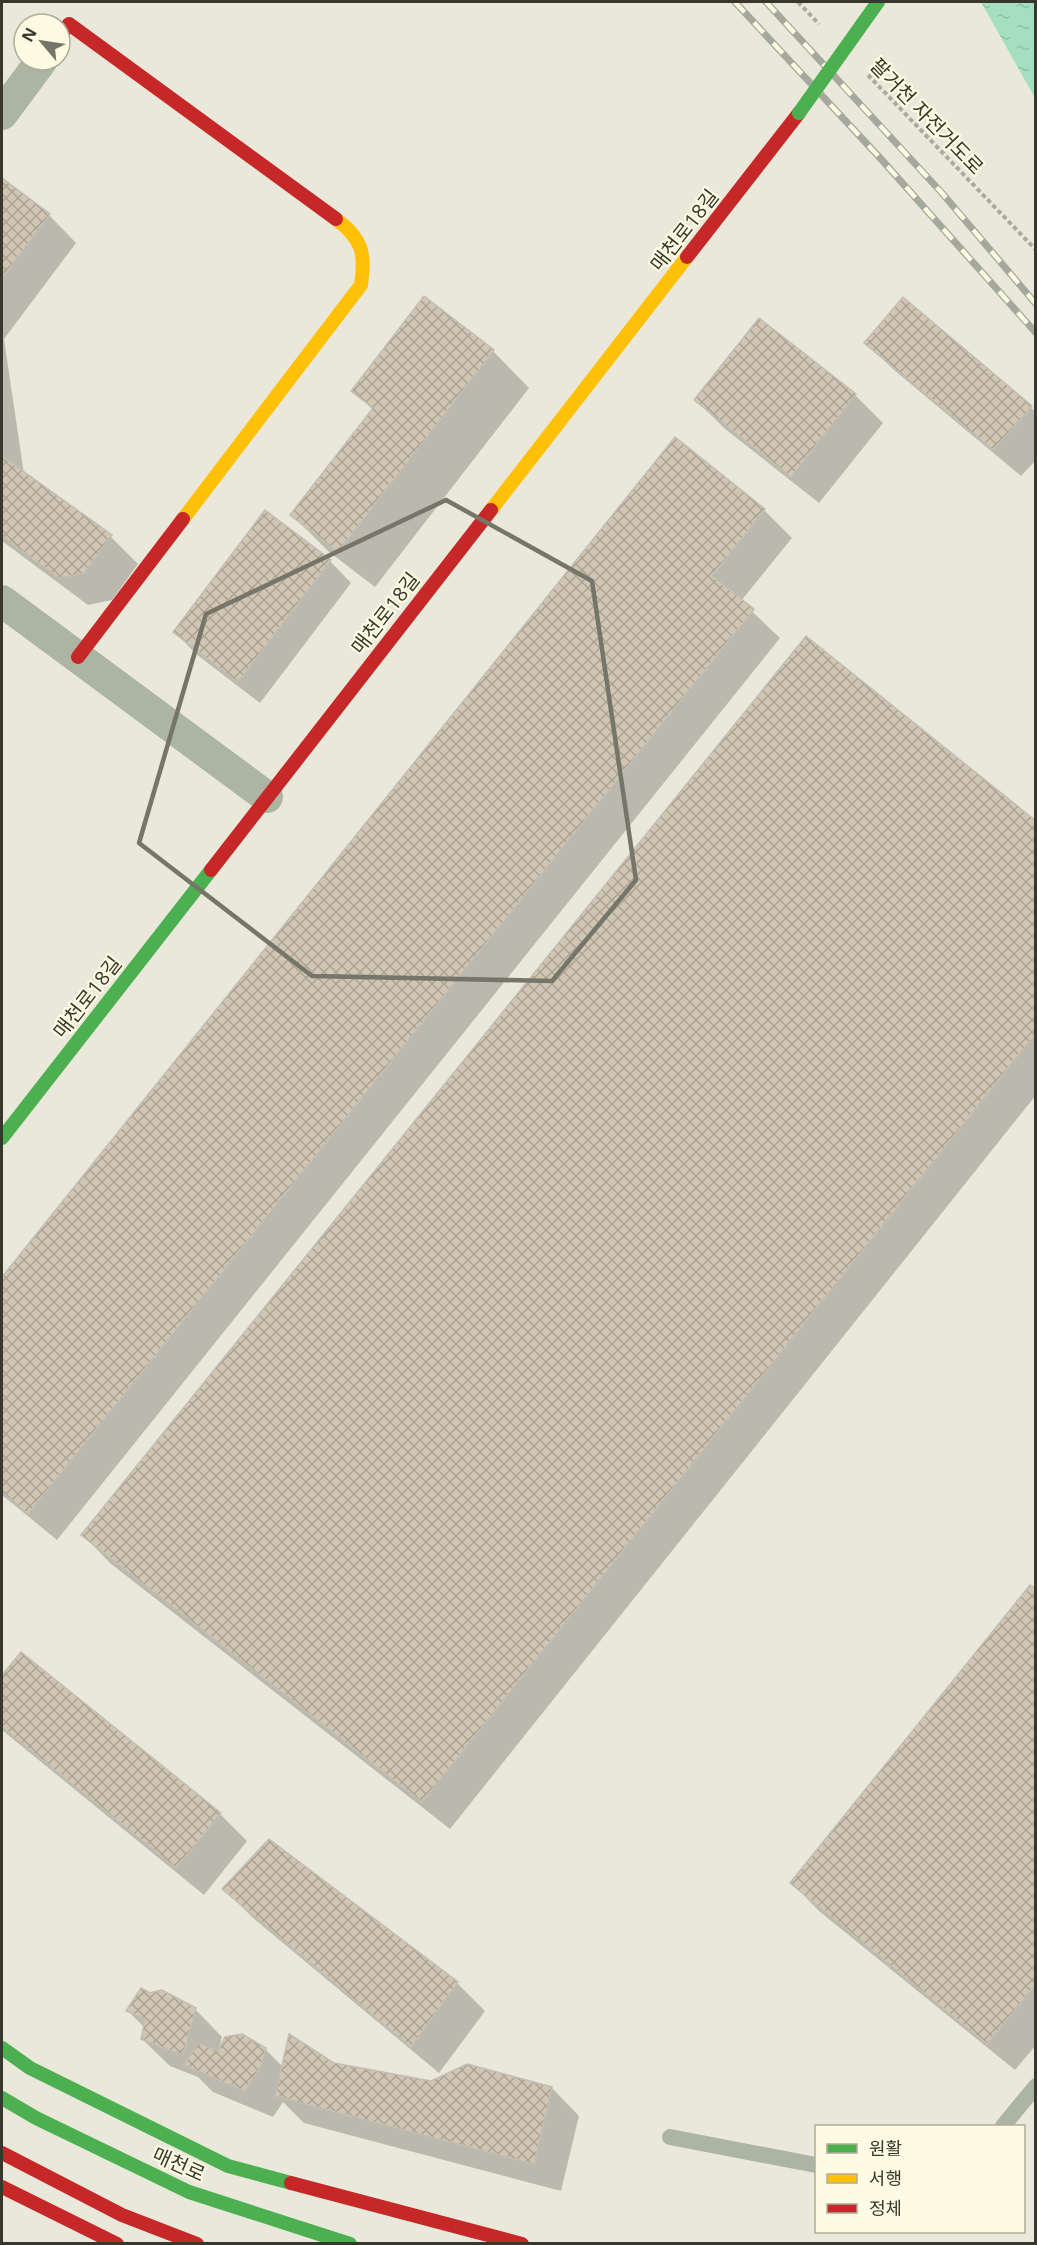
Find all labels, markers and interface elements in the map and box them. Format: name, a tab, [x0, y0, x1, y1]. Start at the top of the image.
north arrow	[12, 12, 72, 72]
text: N	[16, 24, 42, 46]
street label: 팔거천 자전거도로	[864, 52, 990, 180]
street label: 매천로18길	[644, 184, 724, 276]
street label: 매천로18길	[345, 567, 425, 659]
street label: 매천로18길	[47, 951, 127, 1043]
legend	[815, 2125, 1025, 2233]
text: 원활	[869, 2136, 902, 2160]
street label: 매천로	[148, 2140, 210, 2188]
text: 서행	[869, 2166, 902, 2190]
text: 정체	[869, 2196, 902, 2220]

